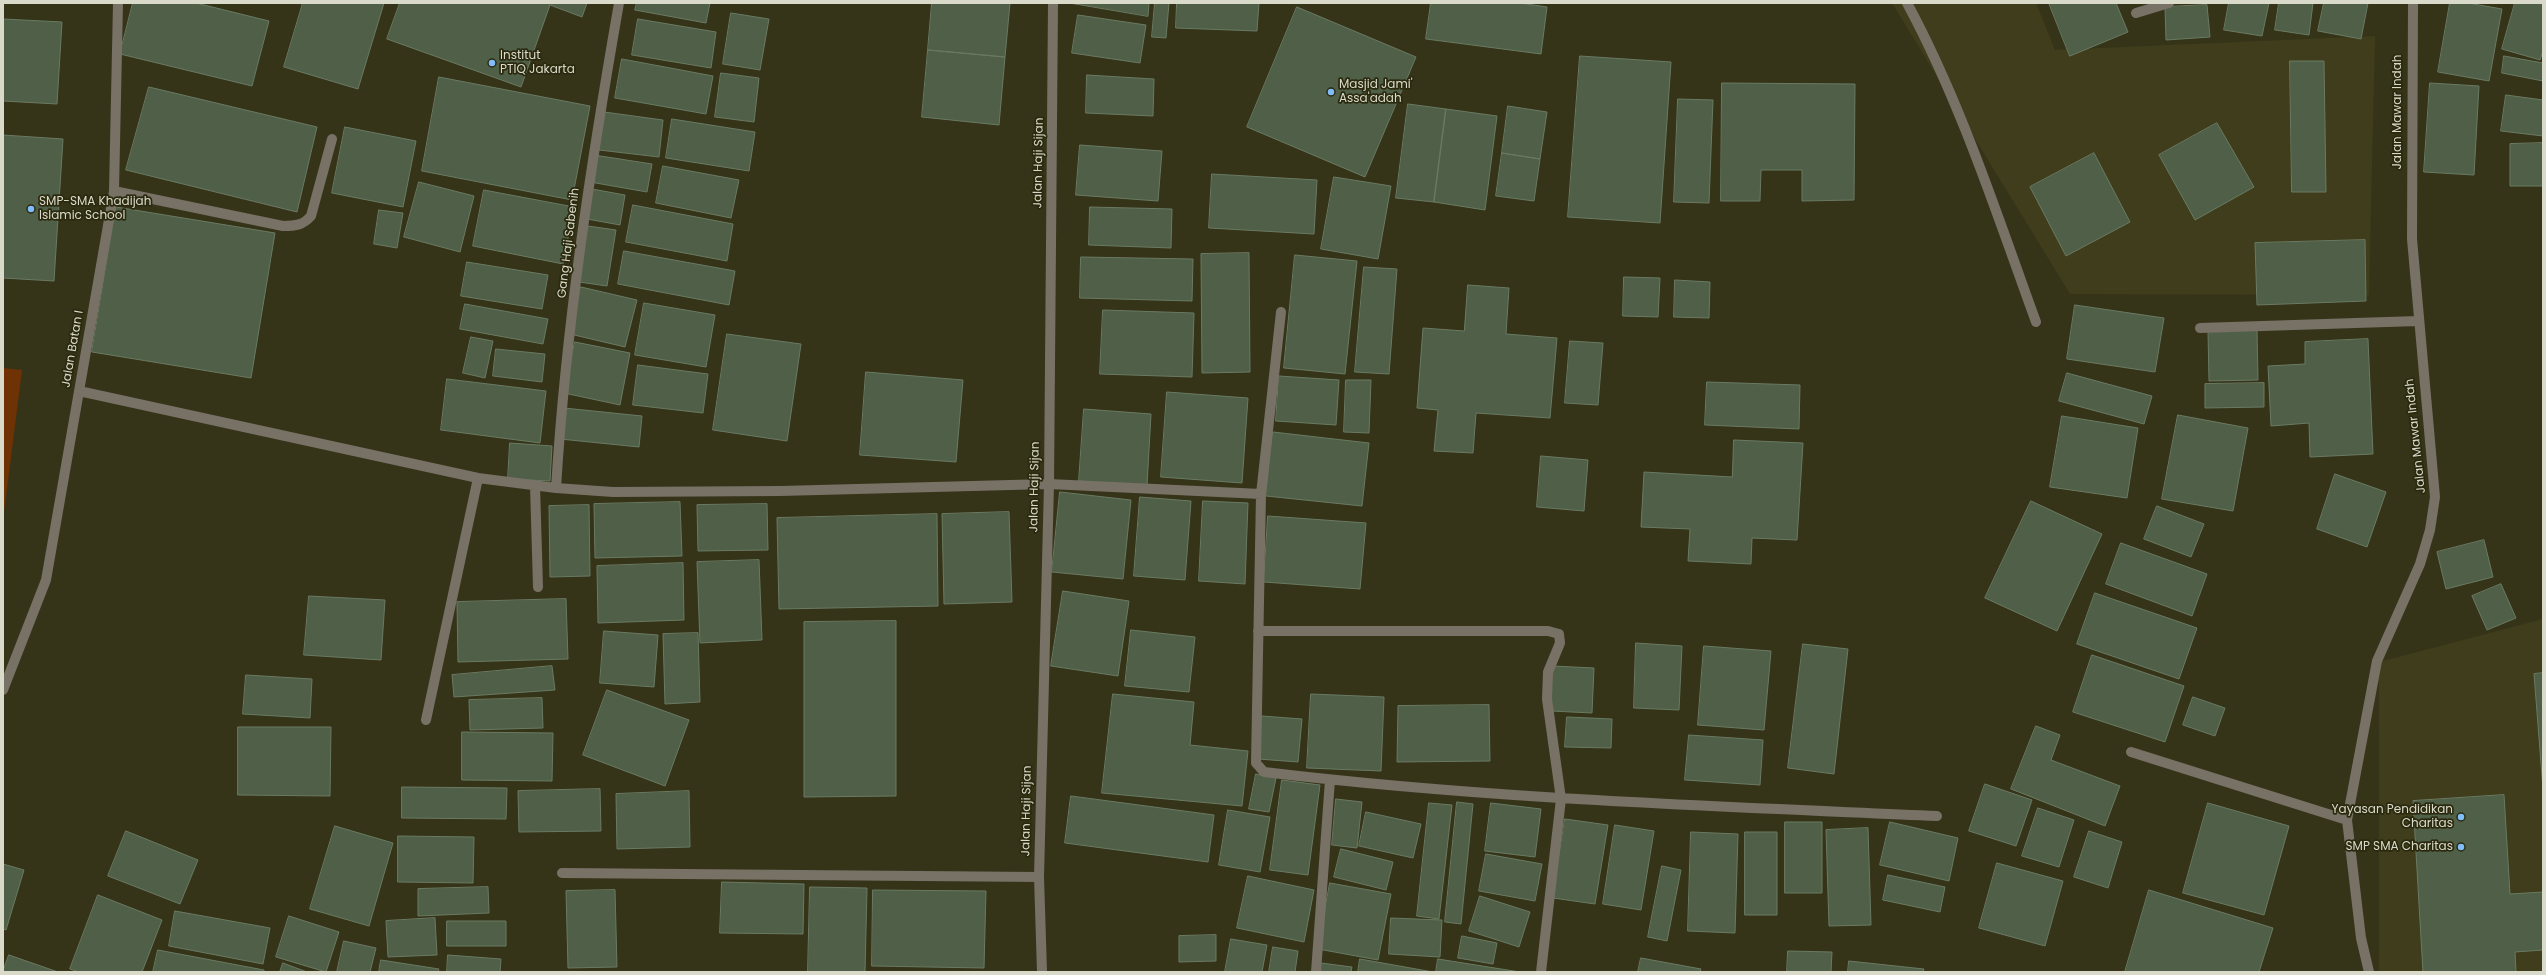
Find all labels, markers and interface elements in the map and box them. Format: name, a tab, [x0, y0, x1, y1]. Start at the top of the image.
place label: Institut PTIQ Jakarta	[500, 49, 575, 77]
street label: Jalan Mawar Indah	[2391, 54, 2405, 170]
marker: Institut PTIQ Jakarta	[487, 58, 497, 68]
place label: Masjid Jami' Assa'adah	[1339, 78, 1413, 106]
marker: Masjid Jami' Assa'adah	[1326, 87, 1336, 97]
street label: Jalan Haji Sijan	[1031, 118, 1047, 208]
street label: Gang Haji Sabenih	[555, 187, 583, 299]
place label: SMP-SMA Khadijah Islamic School	[39, 195, 151, 223]
marker: SMP-SMA Khadijah Islamic School	[26, 204, 36, 214]
street label: Jalan Batan I	[59, 309, 87, 389]
street label: Jalan Mawar Indah	[2403, 378, 2429, 494]
street label: Jalan Haji Sijan	[1027, 442, 1043, 532]
street label: Jalan Haji Sijan	[1019, 766, 1035, 856]
place label: Yayasan Pendidikan Charitas	[2332, 803, 2453, 831]
marker: Yayasan Pendidikan Charitas	[2456, 812, 2466, 822]
place label: SMP SMA Charitas	[2346, 840, 2453, 854]
marker: SMP SMA Charitas	[2456, 842, 2466, 852]

